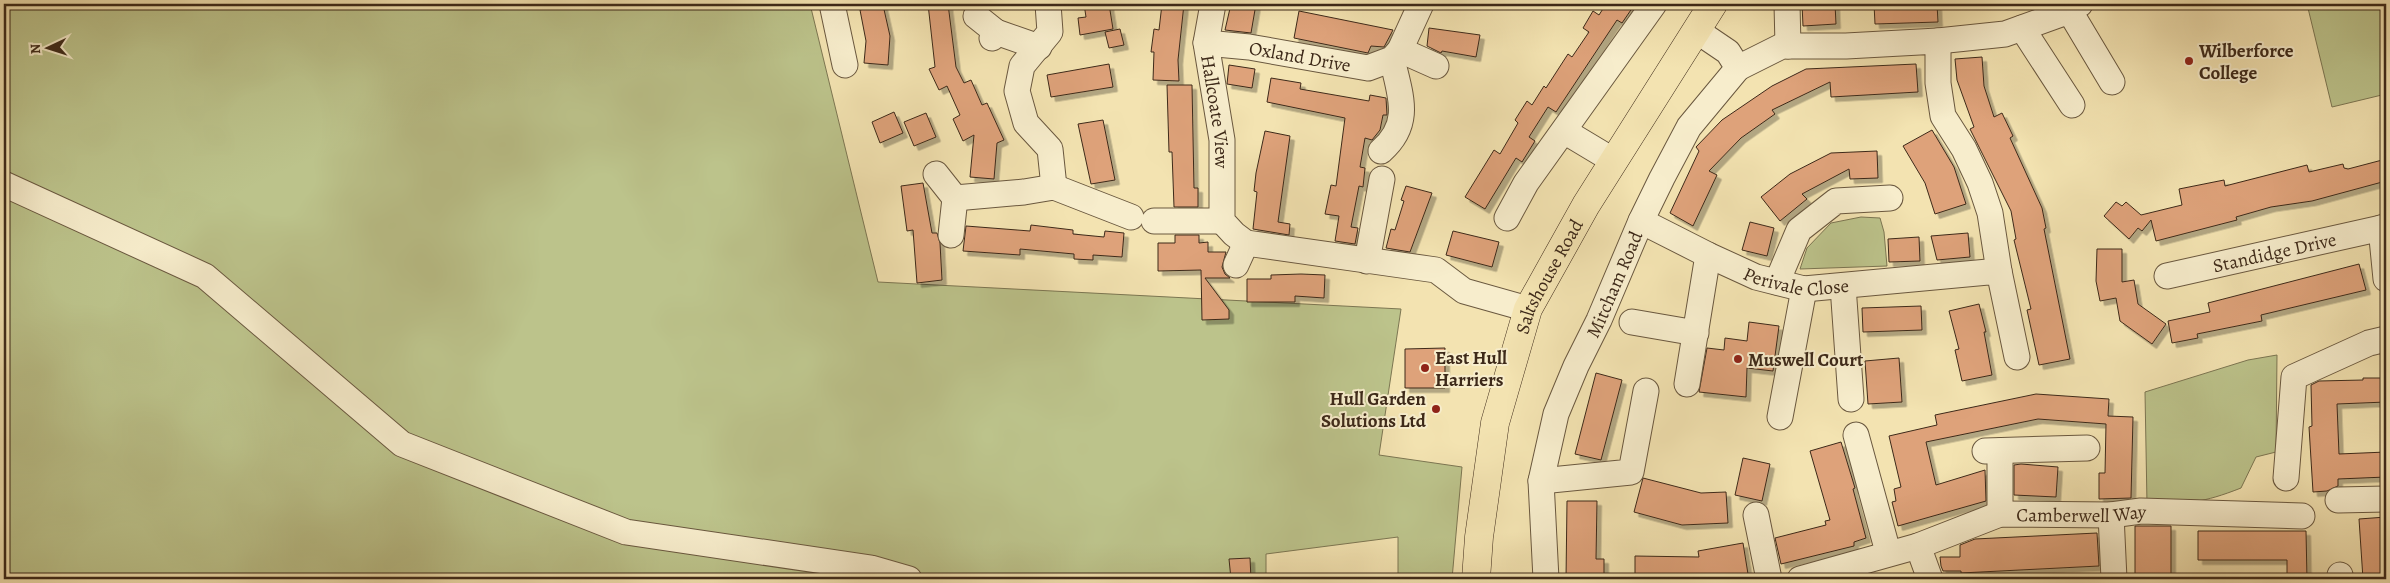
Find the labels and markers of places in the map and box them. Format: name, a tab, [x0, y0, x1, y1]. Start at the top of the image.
place label: Wilberforce College	[2198, 38, 2294, 86]
marker: Wilberforce College	[2183, 55, 2195, 67]
place label: East Hull Harriers	[1435, 345, 1507, 393]
place label: Muswell Court	[1748, 347, 1864, 373]
marker: Muswell Court	[1732, 353, 1744, 365]
marker: East Hull Harriers	[1419, 362, 1431, 374]
place label: Hull Garden Solutions Ltd	[1321, 386, 1427, 434]
marker: Hull Garden Solutions Ltd	[1430, 403, 1442, 415]

